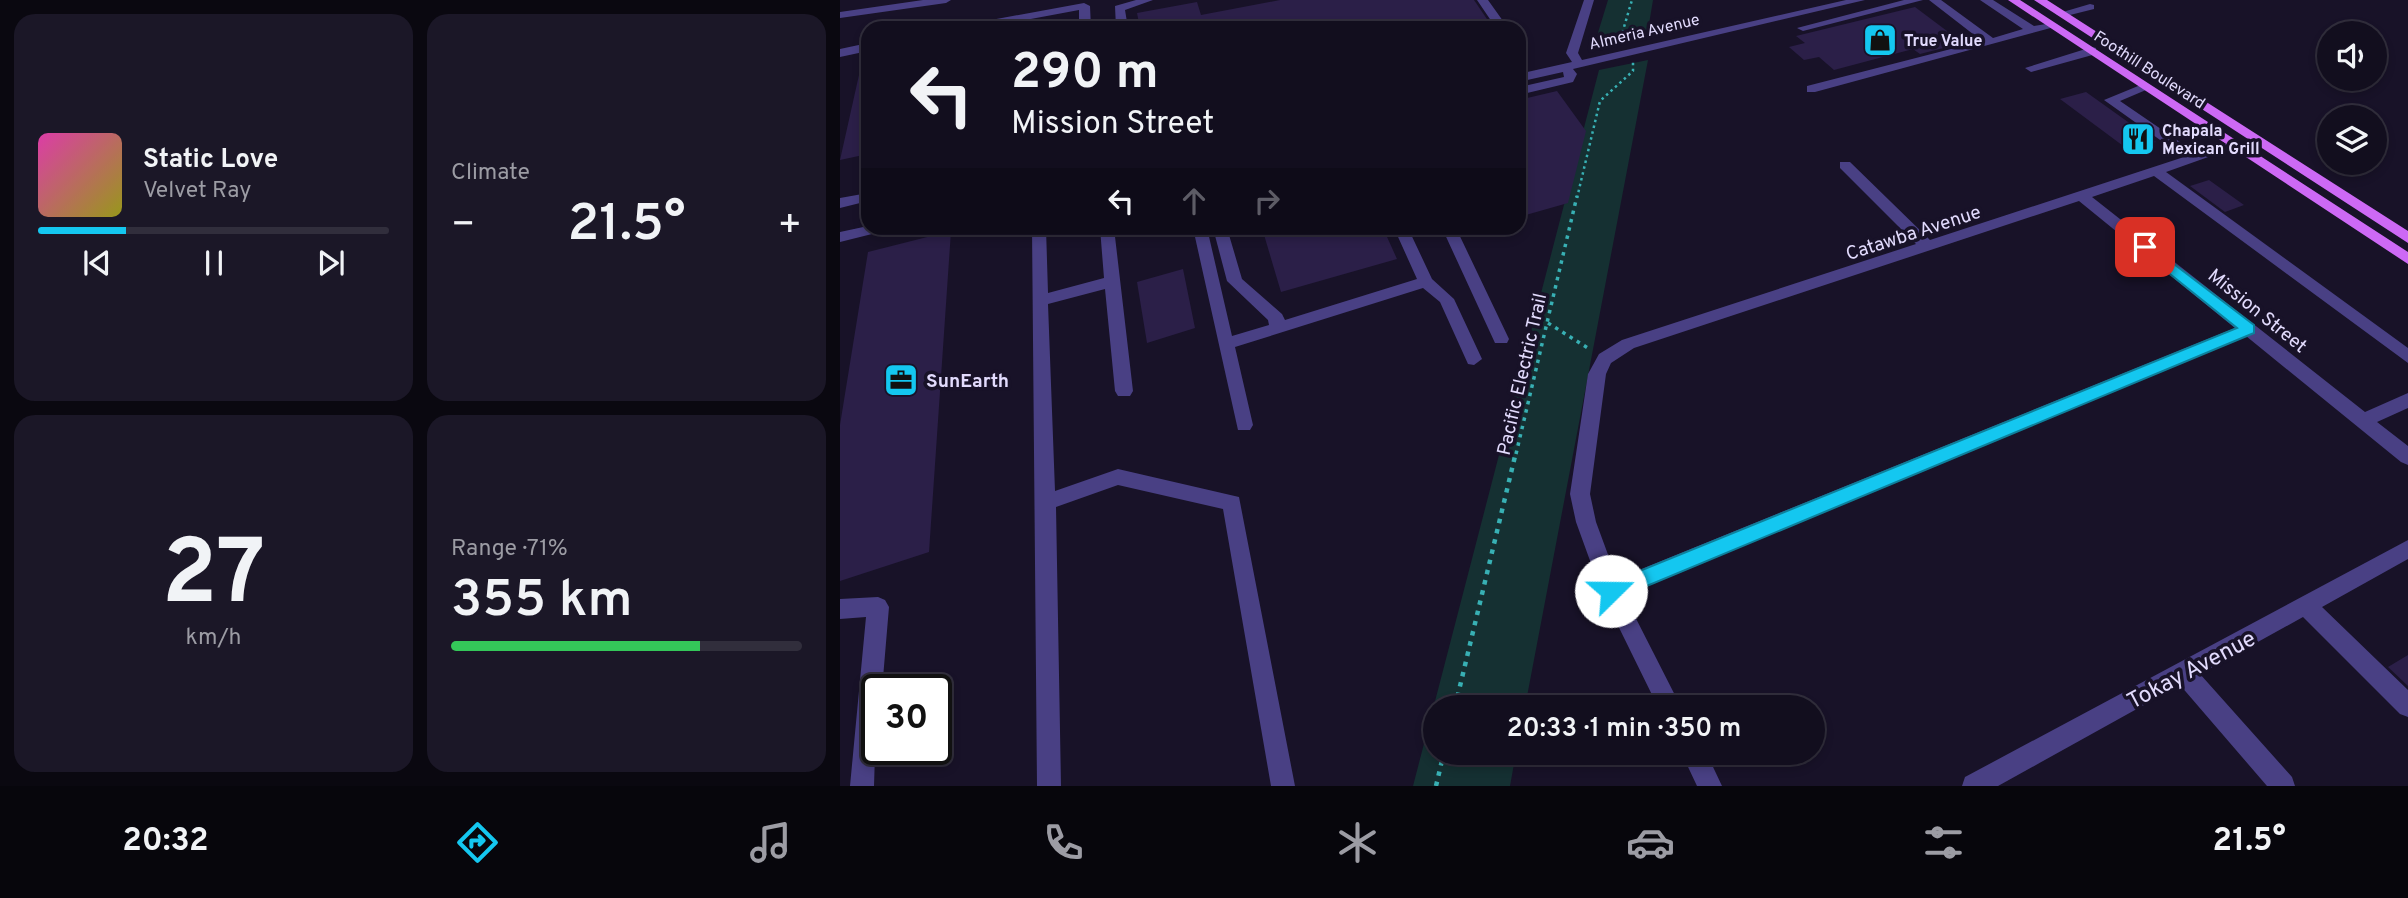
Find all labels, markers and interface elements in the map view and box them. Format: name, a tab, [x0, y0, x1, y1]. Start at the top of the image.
street label: Almeria Avenue	[1587, 11, 1702, 55]
shop icon: True Value	[1861, 21, 1899, 59]
map controls	[2317, 21, 2387, 175]
button: sound	[2317, 21, 2387, 91]
street label: Foothill Boulevard	[2089, 27, 2208, 114]
place label: True Value	[1904, 32, 1982, 52]
text: 290 m	[1011, 44, 1159, 106]
icon: left	[896, 49, 987, 140]
text: Mission Street	[1011, 105, 1214, 145]
button: layers	[2317, 105, 2387, 175]
restaurant icon: Chapala Mexican Grill	[2119, 120, 2157, 158]
place label: Chapala Mexican Grill	[2162, 122, 2260, 160]
text: Static Love	[143, 144, 278, 177]
text: Climate	[451, 159, 530, 188]
text: Velvet Ray	[143, 177, 251, 206]
icon: left	[1102, 182, 1140, 220]
icon: ahead	[1175, 182, 1213, 220]
icon: right	[1248, 182, 1286, 220]
text: 21.5°	[568, 193, 685, 259]
street label: Catawba Avenue	[1843, 201, 1984, 267]
text: −	[451, 202, 476, 251]
text: +	[777, 202, 802, 251]
pin	[2115, 217, 2175, 277]
icon: arrive	[2126, 228, 2164, 266]
icon: previous	[78, 244, 116, 282]
icon: pause	[195, 244, 233, 282]
icon: next	[312, 244, 350, 282]
street label: Mission Street	[2202, 264, 2311, 359]
street label: Pacific Electric Trail	[1493, 291, 1553, 458]
office icon: SunEarth	[882, 361, 920, 399]
place label: SunEarth	[926, 370, 1009, 394]
text: 27	[162, 521, 265, 636]
text: Range · 71%	[451, 535, 568, 564]
position arrow	[1574, 554, 1648, 628]
text: 355 km	[451, 569, 633, 635]
text: km/h	[186, 624, 241, 653]
street label: Tokay Avenue	[2123, 625, 2261, 717]
speed limit sign: 30	[861, 674, 952, 765]
text: 20:33 · 1 min · 350 m	[1507, 713, 1741, 746]
icon: directions	[453, 818, 502, 867]
icon: music	[746, 818, 795, 867]
icon: phone	[1039, 818, 1088, 867]
icon: climate	[1333, 818, 1382, 867]
icon: car	[1626, 818, 1675, 867]
icon: filters	[1919, 818, 1968, 867]
text: 20:32	[122, 822, 209, 862]
text: 21.5°	[2213, 822, 2286, 862]

